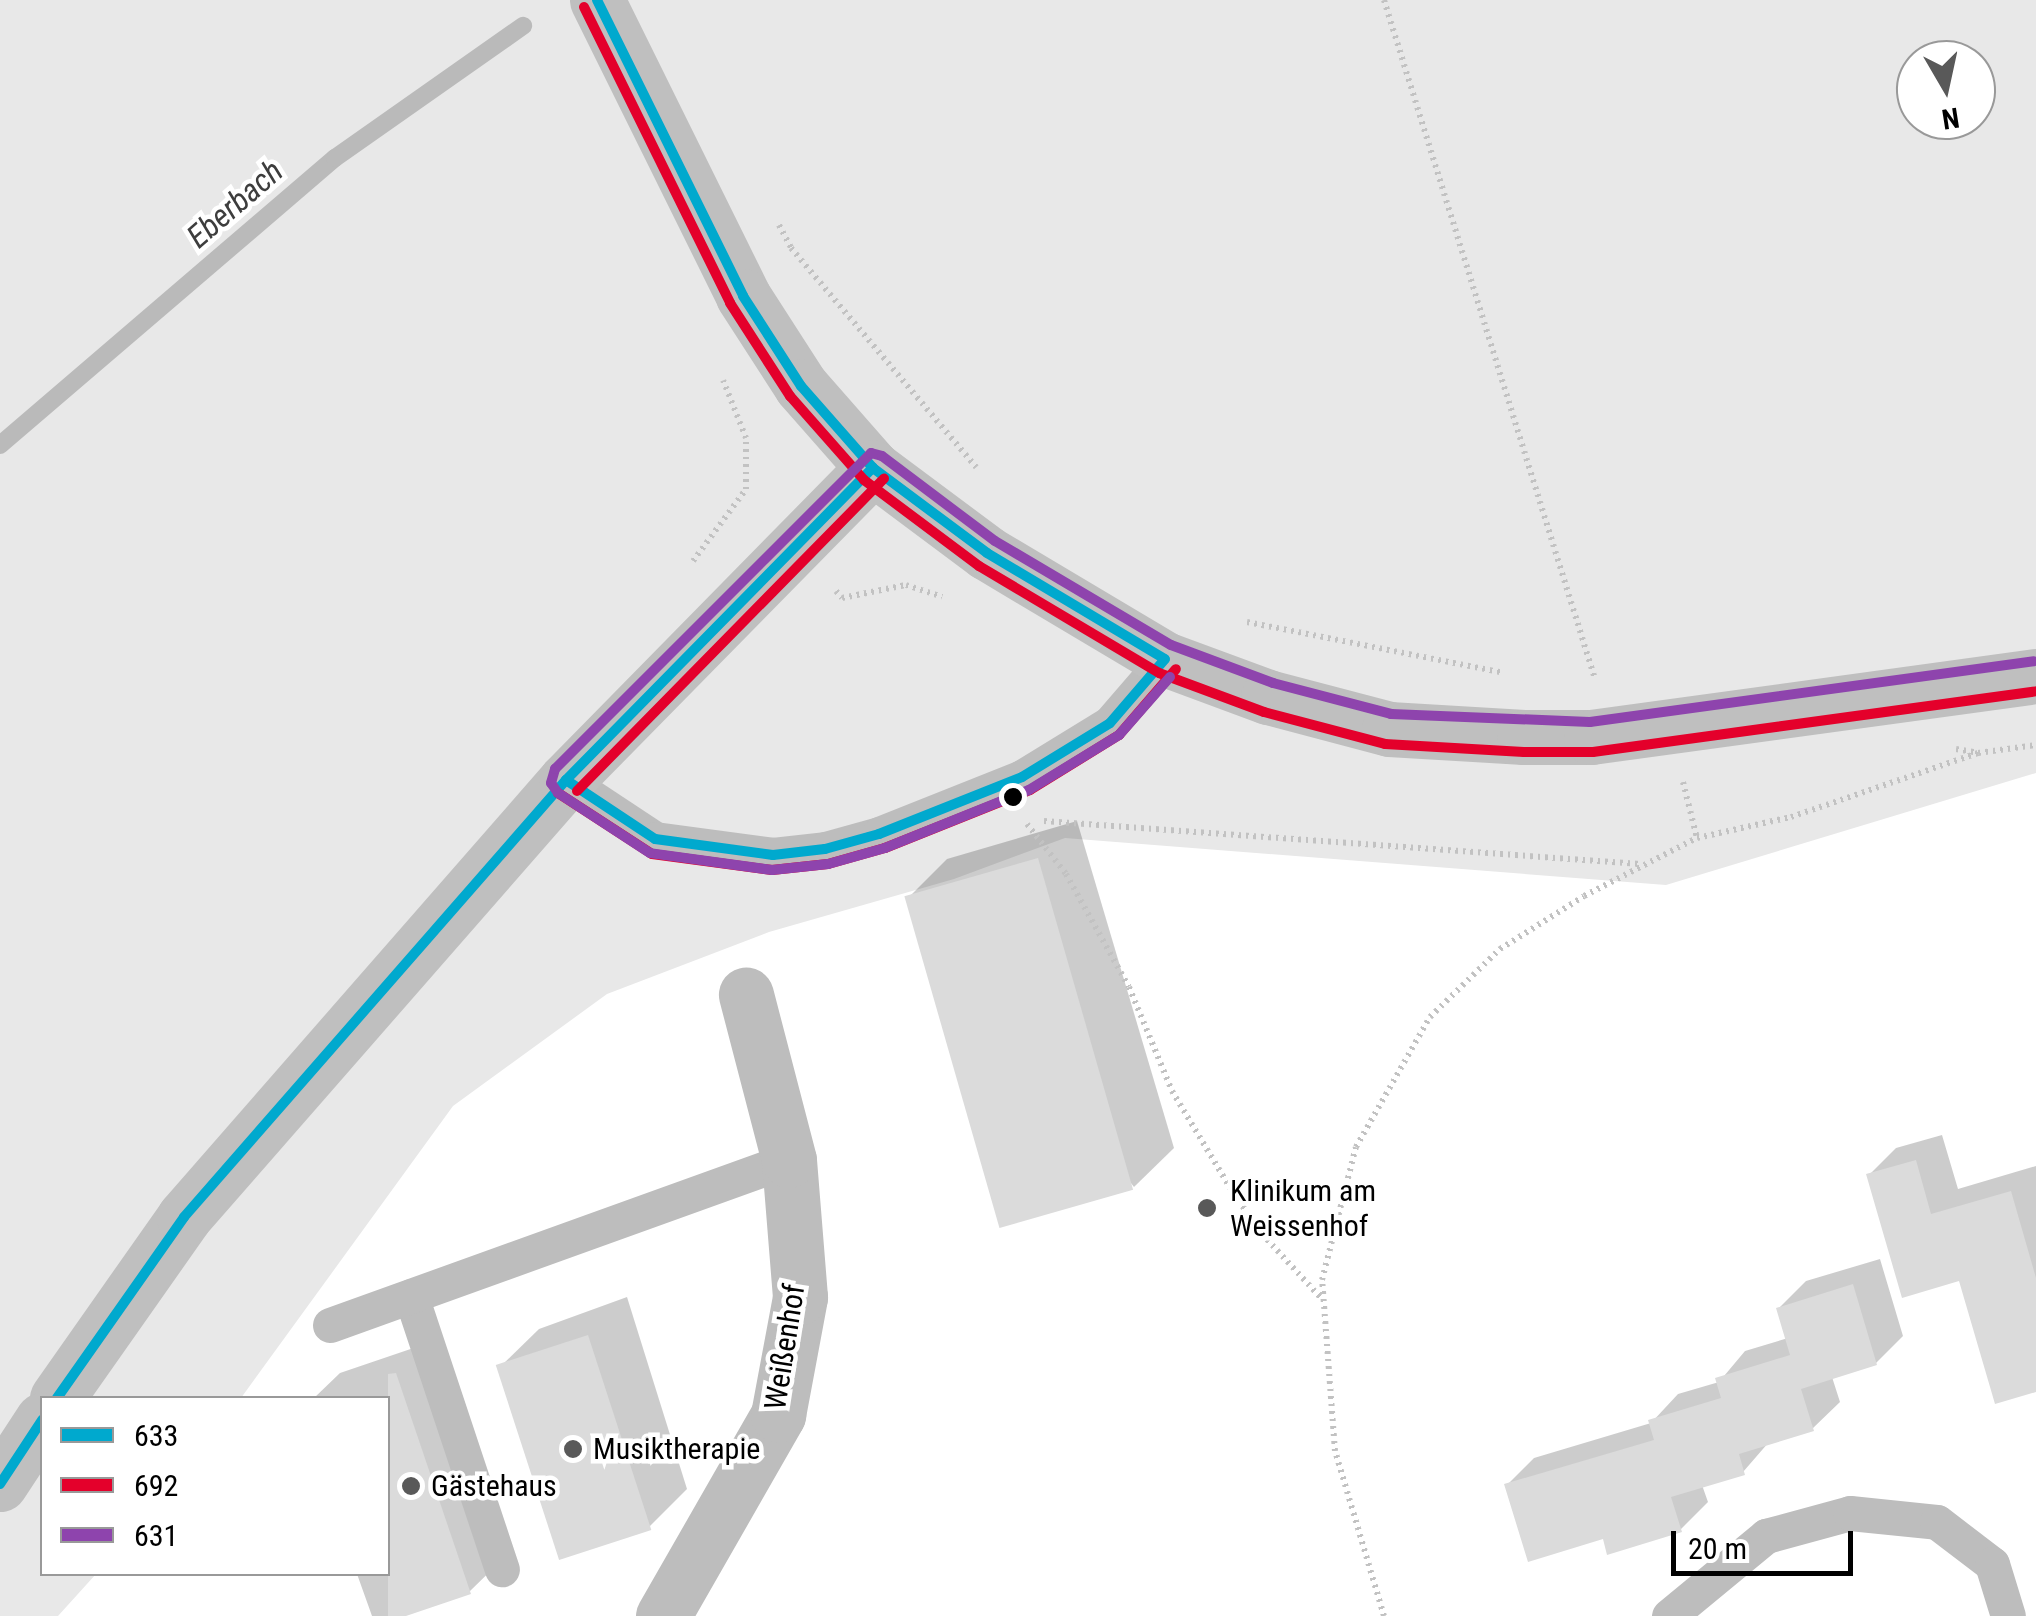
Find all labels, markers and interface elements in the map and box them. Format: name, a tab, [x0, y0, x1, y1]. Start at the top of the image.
north arrow	[1896, 40, 1996, 140]
text: N	[1939, 101, 1962, 136]
water label: Eberbach	[179, 152, 291, 256]
unlabelled marker	[1003, 787, 1023, 807]
place label: Klinikum am Weissenhof	[1230, 1173, 1376, 1244]
marker: Klinikum am Weissenhof	[1194, 1195, 1220, 1221]
street label: Weißenhof	[757, 1282, 813, 1412]
legend	[40, 1396, 390, 1576]
text: 633	[134, 1418, 178, 1453]
place label: Musiktherapie	[593, 1431, 760, 1467]
marker: Musiktherapie	[562, 1438, 584, 1460]
text: 692	[134, 1468, 178, 1503]
place label: Gästehaus	[431, 1468, 557, 1504]
marker: Gästehaus	[400, 1475, 422, 1497]
scale bar	[1676, 1511, 1858, 1573]
text: 631	[134, 1518, 178, 1553]
text: 20 m	[1688, 1531, 1747, 1566]

